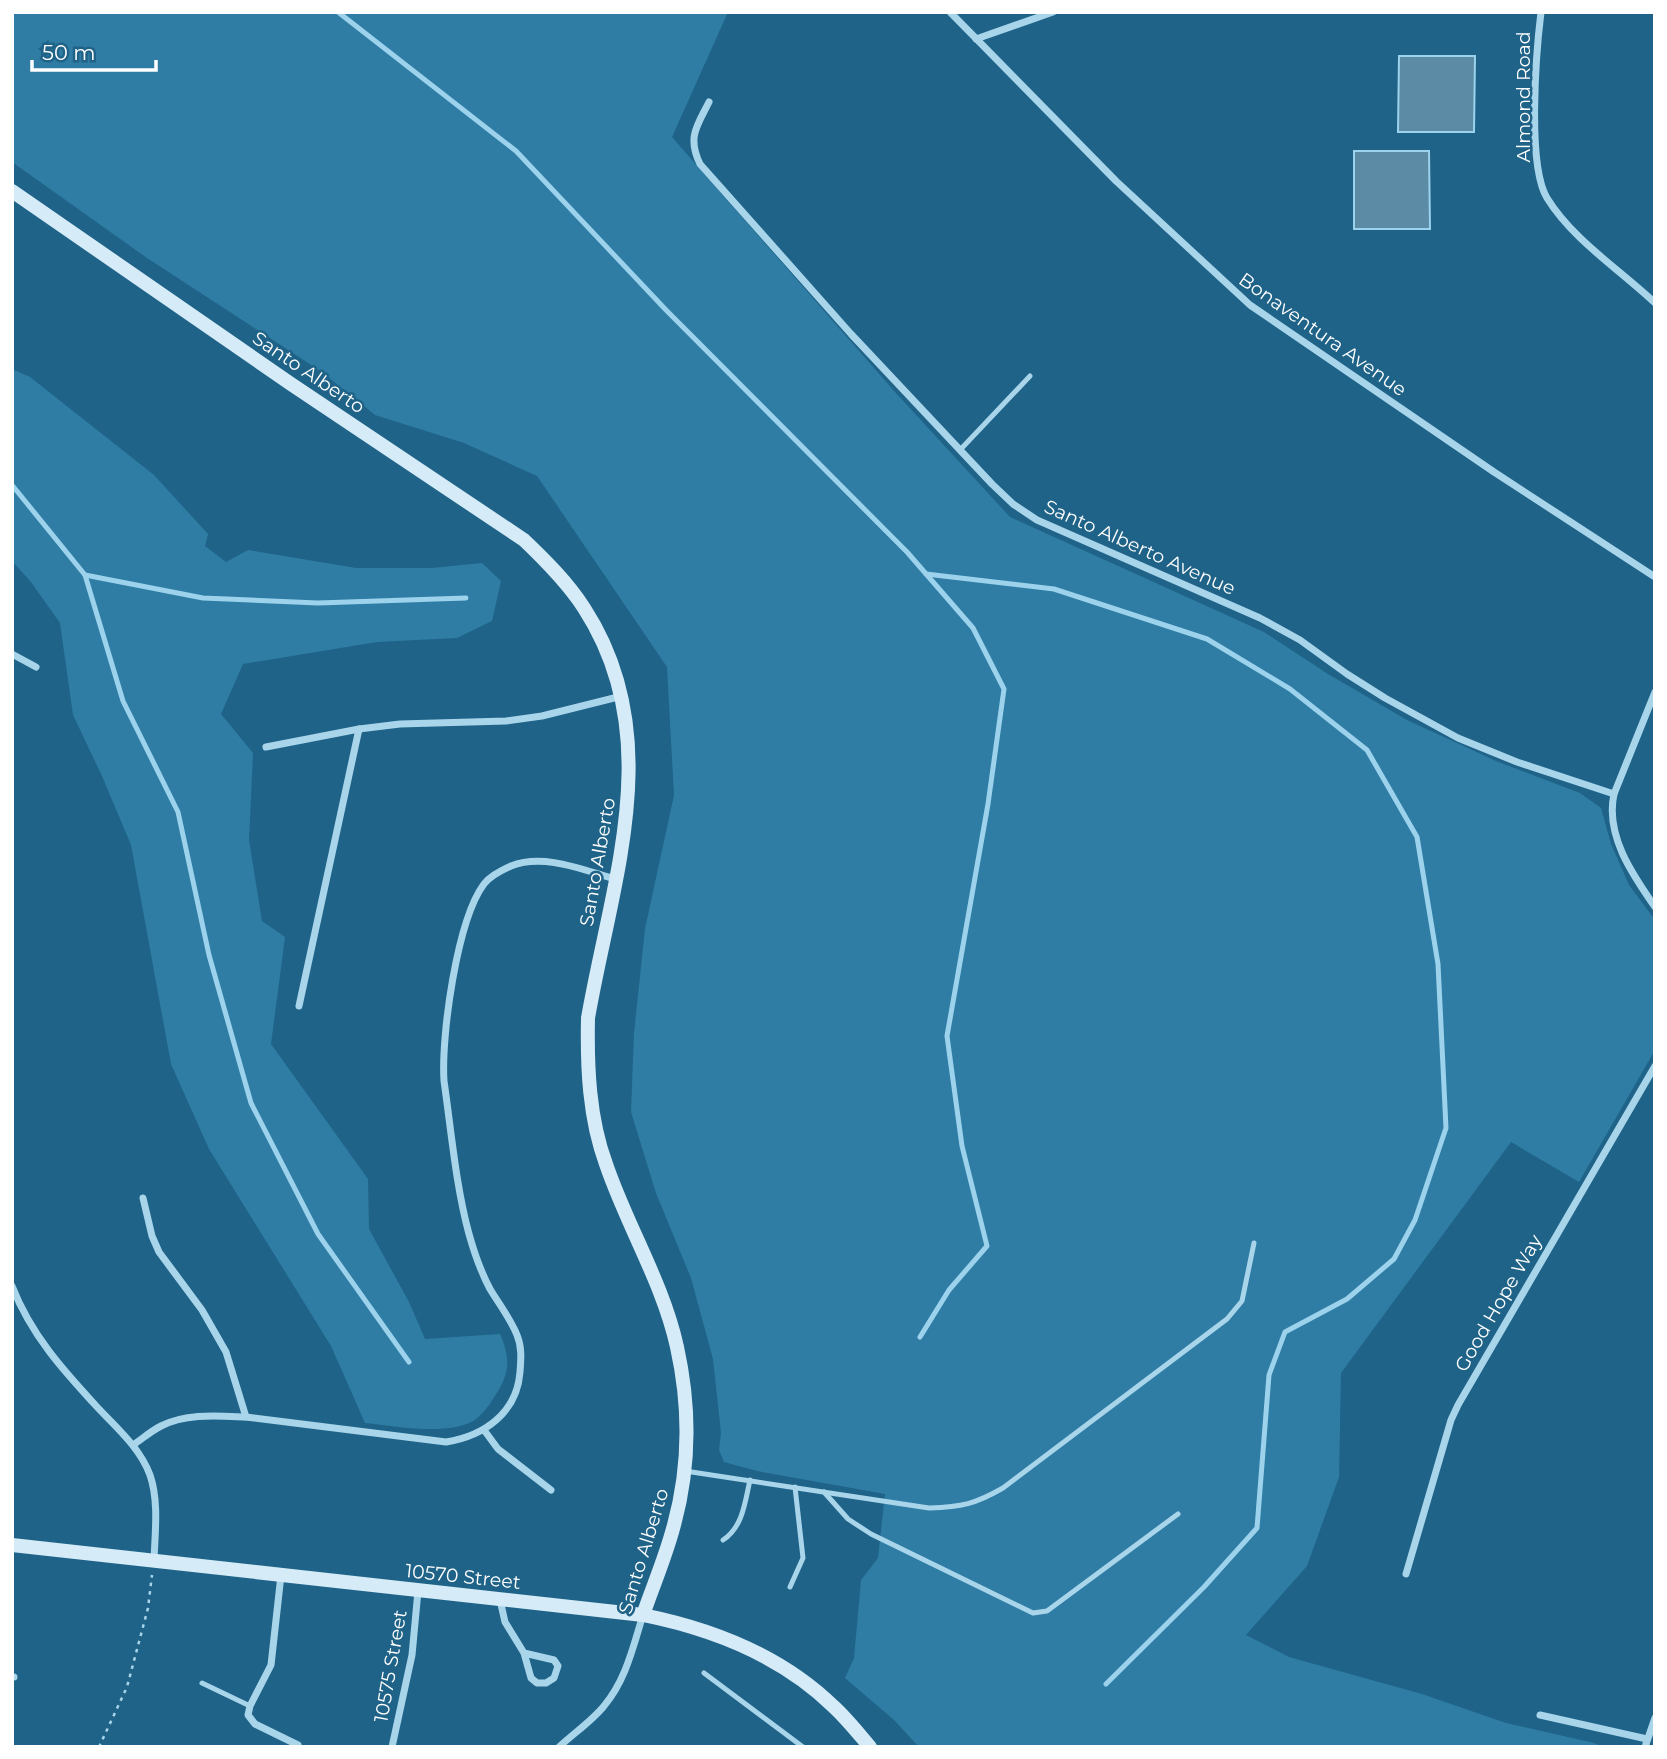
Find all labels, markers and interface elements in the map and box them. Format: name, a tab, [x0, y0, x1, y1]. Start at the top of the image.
scale bar	[32, 28, 156, 72]
street label: Almond Road	[1512, 31, 1535, 163]
text: 50 m	[42, 40, 96, 65]
street label: Bonaventura Avenue	[1234, 268, 1411, 401]
street label: Santo Alberto	[248, 326, 369, 418]
street label: Santo Alberto Avenue	[1041, 495, 1239, 600]
street label: Santo Alberto	[575, 796, 620, 928]
street label: Good Hope Way	[1450, 1230, 1547, 1376]
street label: Santo Alberto	[613, 1485, 674, 1617]
street label: 10570 Street	[404, 1559, 522, 1594]
street label: 10575 Street	[369, 1608, 412, 1724]

